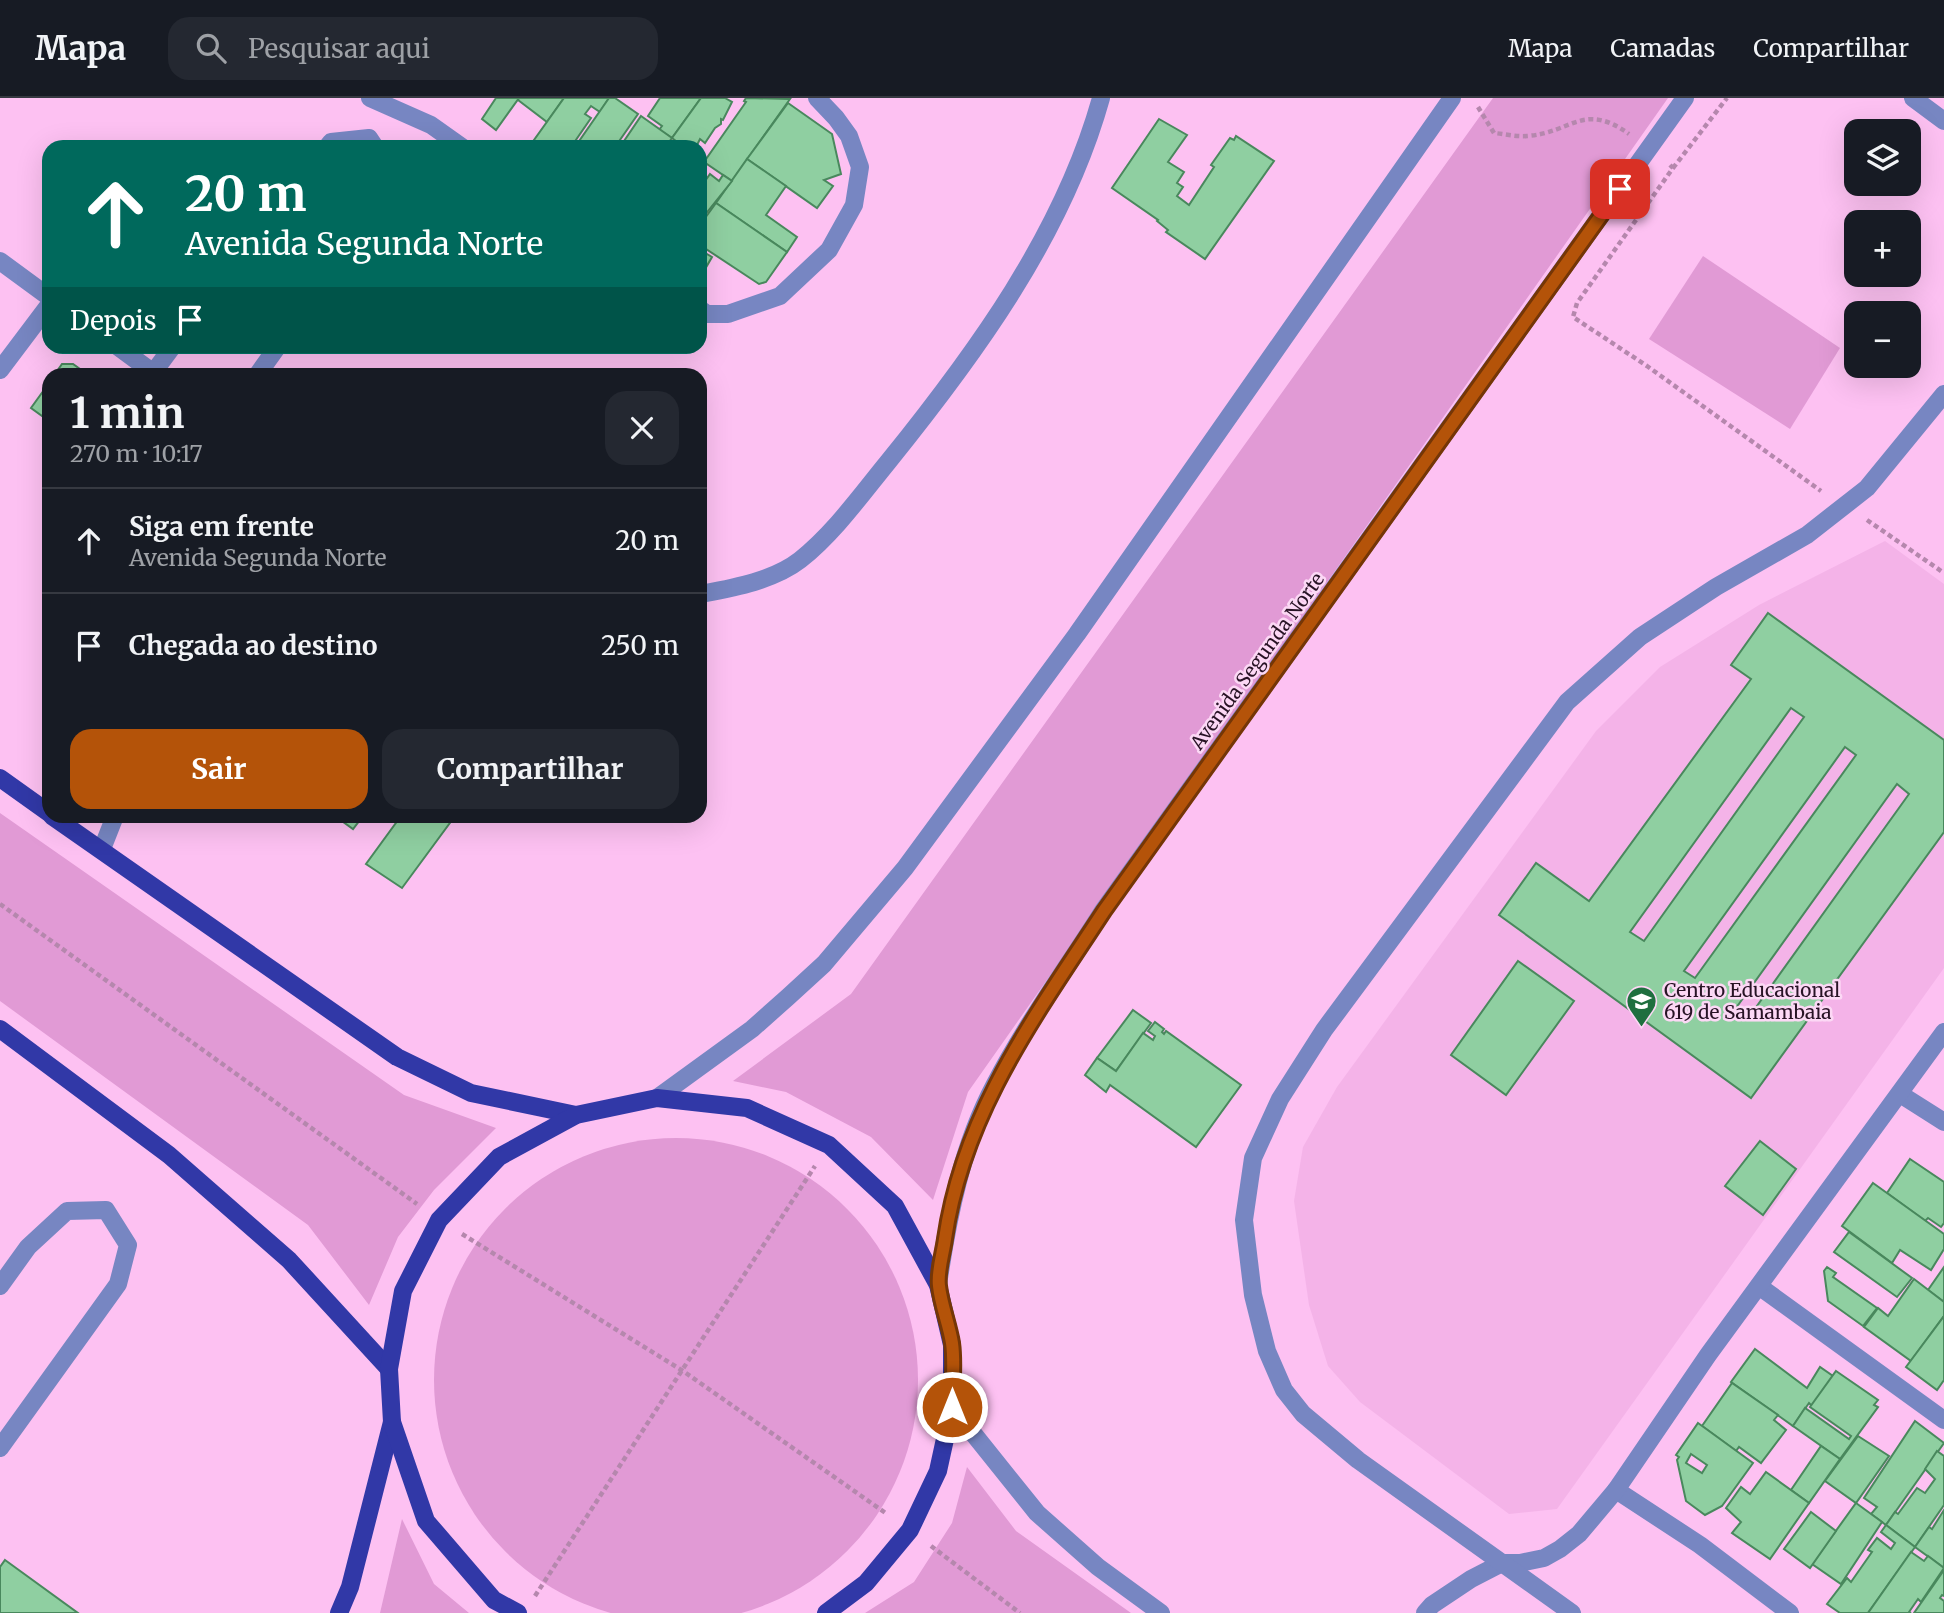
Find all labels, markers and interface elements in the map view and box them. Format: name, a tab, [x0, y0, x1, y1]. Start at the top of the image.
search box	[168, 17, 658, 80]
text: Mapa	[35, 28, 126, 69]
icon: search	[192, 29, 230, 67]
text: Pesquisar aqui	[248, 32, 430, 65]
text: Mapa	[1508, 33, 1572, 64]
text: Camadas	[1610, 33, 1715, 64]
text: Compartilhar	[1753, 33, 1909, 64]
map controls	[1844, 119, 1921, 378]
button: layers	[1844, 119, 1921, 196]
pin	[1590, 159, 1650, 219]
text: 20 m	[185, 163, 306, 224]
icon: ahead	[70, 168, 161, 259]
icon: arrive	[1601, 170, 1639, 208]
button: +	[1844, 210, 1921, 287]
text: Avenida Segunda Norte	[185, 224, 543, 264]
icon: arrive	[171, 301, 209, 339]
button: −	[1844, 301, 1921, 378]
text: Depois	[70, 304, 157, 337]
text: 1 min	[70, 387, 184, 439]
button: close	[605, 391, 679, 465]
text: 270 m · 10:17	[70, 439, 203, 468]
text: Siga em frente	[129, 510, 314, 543]
icon: ahead	[70, 522, 108, 560]
text: 20 m	[615, 524, 679, 557]
text: Avenida Segunda Norte	[129, 543, 386, 572]
street label: Avenida Segunda Norte	[1184, 568, 1329, 755]
icon: arrive	[70, 627, 108, 665]
text: Chegada ao destino	[129, 629, 378, 662]
text: 250 m	[601, 629, 679, 662]
button: Sair	[70, 729, 368, 809]
button: Compartilhar	[382, 729, 679, 809]
place label: Centro Educacional 619 de Samambaia	[1664, 978, 1840, 1024]
school or university icon: Centro Educacional 619 de Samambaia	[1624, 984, 1658, 1028]
position arrow	[915, 1370, 989, 1444]

